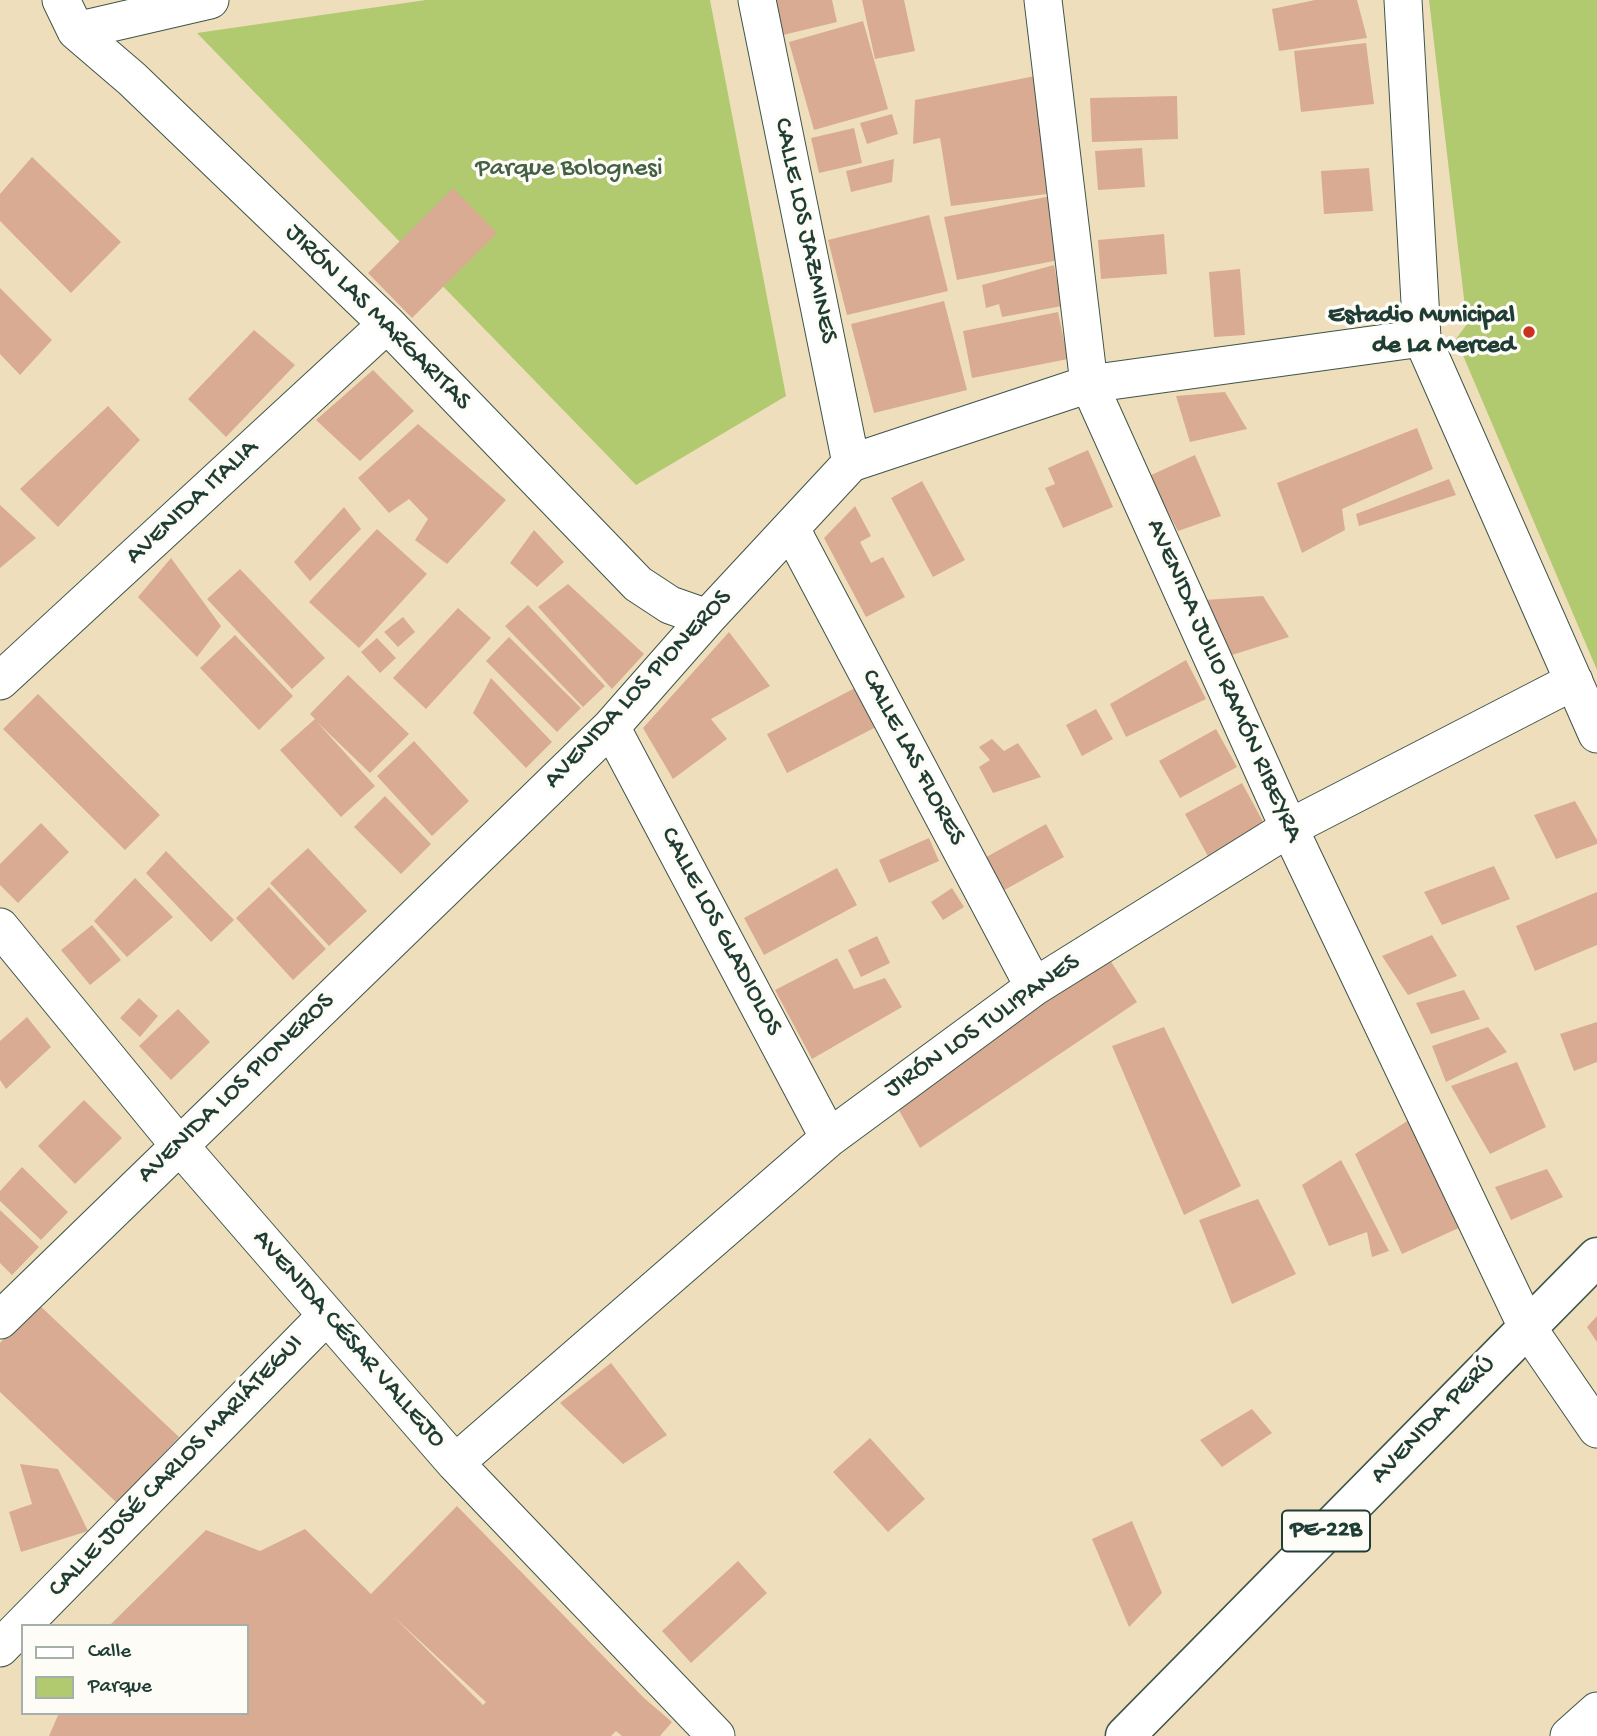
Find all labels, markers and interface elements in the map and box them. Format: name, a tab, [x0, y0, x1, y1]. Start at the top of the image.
street label: CALLE LOS JAZMINES	[765, 115, 843, 347]
park label: Parque Bolognesi	[475, 154, 663, 186]
street label: JIRÓN LAS MARGARITAS	[277, 218, 477, 418]
place label: Estadio Municipal de La Merced	[1328, 301, 1515, 362]
marker: Estadio Municipal de La Merced	[1521, 324, 1537, 340]
street label: AVENIDA ITALIA	[120, 434, 266, 572]
street label: AVENIDA JULIO RAMÓN RIBEYRA	[1138, 515, 1308, 847]
street label: AVENIDA LOS PIONEROS	[538, 584, 740, 796]
street label: CALLE LAS FLORES	[853, 665, 971, 851]
street label: CALLE LOS GLADIOLOS	[652, 822, 788, 1042]
street label: JIRÓN LOS TULIPANES	[879, 948, 1087, 1106]
street label: AVENIDA LOS PIONEROS	[132, 987, 342, 1191]
street label: AVENIDA CÉSAR VALLEJO	[245, 1224, 451, 1456]
street label: CALLE JOSÉ CARLOS MARIÁTEGUI	[43, 1329, 311, 1605]
street label: AVENIDA PERÚ	[1365, 1350, 1503, 1492]
road number: PE-22B	[1282, 1511, 1370, 1552]
legend	[21, 1624, 248, 1715]
text: Calle	[88, 1640, 131, 1665]
text: Parque	[88, 1675, 152, 1700]

